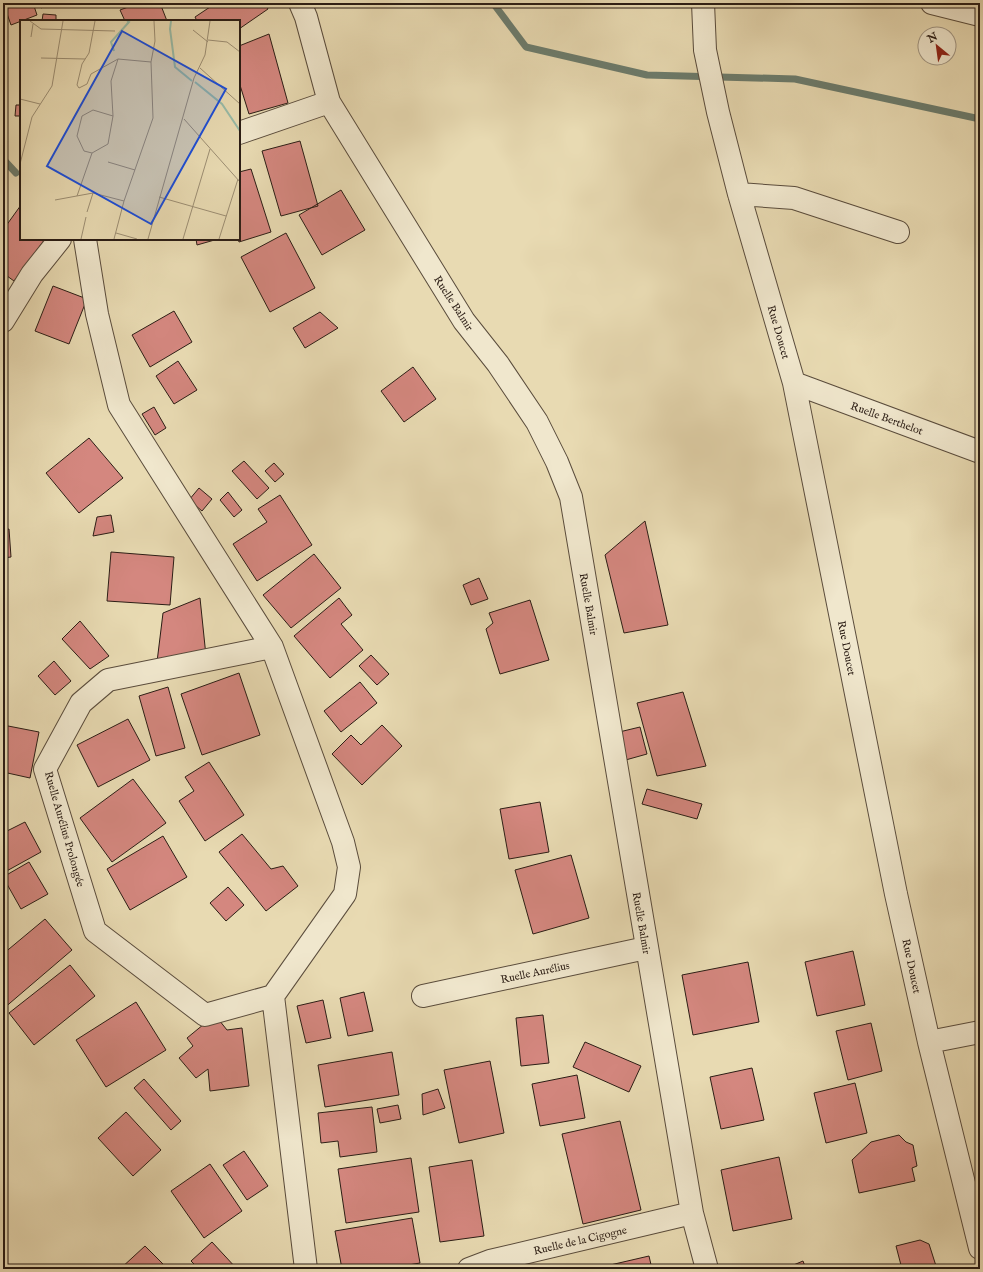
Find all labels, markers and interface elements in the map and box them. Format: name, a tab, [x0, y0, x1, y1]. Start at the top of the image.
inset map	[20, 20, 240, 240]
north arrow	[917, 26, 957, 66]
text: N	[924, 29, 941, 47]
street label: Ruelle Balmir	[430, 273, 476, 334]
street label: Rue Doucet	[764, 304, 792, 361]
street label: Ruelle Berthelot	[848, 399, 925, 439]
street label: Ruelle Balmir	[576, 572, 600, 636]
street label: Rue Doucet	[834, 620, 858, 677]
street label: Ruelle Aurélius Prolongée	[41, 770, 87, 889]
street label: Ruelle Balmir	[629, 891, 653, 955]
street label: Rue Doucet	[898, 938, 924, 995]
street label: Ruelle Aurélius	[499, 959, 571, 987]
street label: Ruelle de la Cigogne	[532, 1223, 628, 1259]

